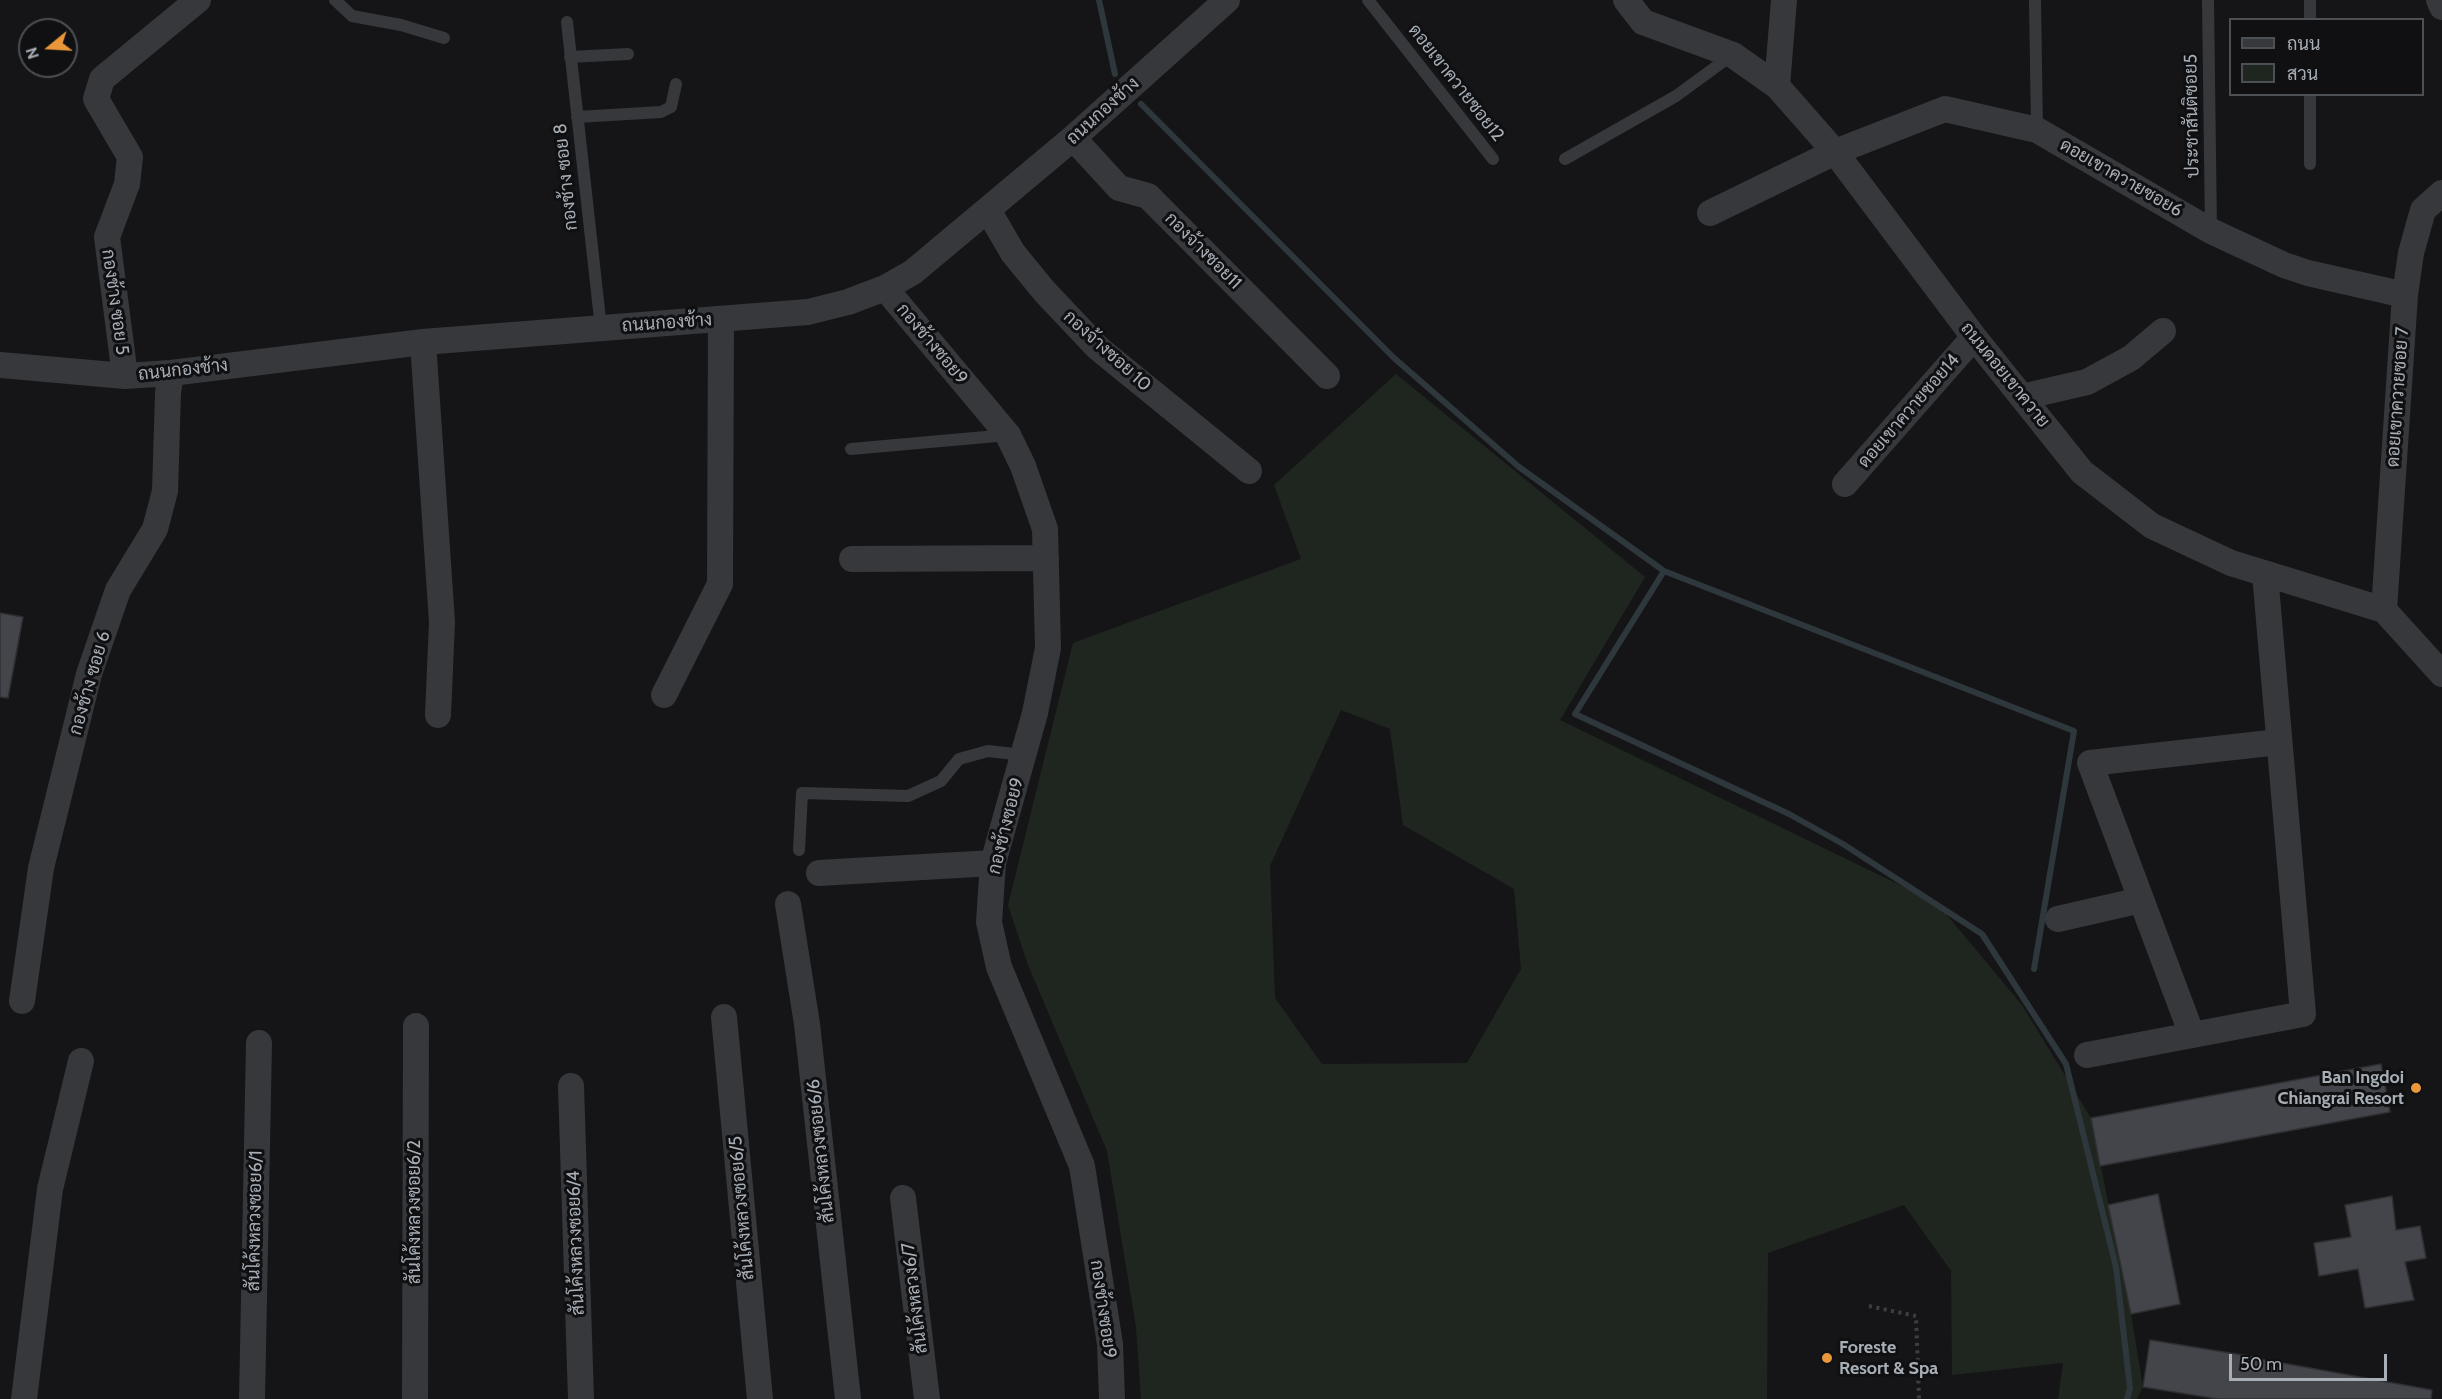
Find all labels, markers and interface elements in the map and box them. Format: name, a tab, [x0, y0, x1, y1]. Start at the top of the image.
north arrow	[18, 18, 78, 78]
legend	[2229, 18, 2424, 96]
street label: ดอยเขาควายซอย12	[1404, 20, 1508, 146]
text: ถนน	[2287, 33, 2320, 55]
text: N	[22, 45, 43, 61]
street label: ประชาสันติซอย5	[2180, 54, 2204, 178]
text: สวน	[2287, 63, 2318, 85]
street label: ถนนกองช้าง	[1062, 73, 1144, 149]
street label: กองช้าง ซอย 8	[550, 122, 582, 232]
street label: ดอยเขาควายซอย6	[2056, 134, 2186, 222]
street label: กองจ้างซอย11	[1160, 208, 1246, 294]
street label: กองช้าง ซอย 5	[97, 248, 133, 356]
street label: กองช้างซอย9	[892, 299, 972, 389]
street label: กองจ้างซอย 10	[1059, 306, 1155, 396]
street label: ถนนกองช้าง	[621, 309, 713, 337]
street label: ถนนดอยเขาควาย	[1956, 318, 2054, 432]
street label: ดอยเขาควายซอย 7	[2382, 326, 2414, 468]
street label: ดอยเขาควายซอย14	[1854, 350, 1964, 472]
street label: ถนนกองช้าง	[137, 355, 229, 385]
street label: กองช้าง ซอย 6	[65, 629, 115, 737]
street label: กองช้างซอย9	[984, 775, 1028, 877]
place label: Ban Ingdoi Chiangrai Resort	[2278, 1067, 2404, 1110]
street label: สันโค้งหลวงซอย6/6	[803, 1078, 839, 1224]
marker: Ban Ingdoi Chiangrai Resort	[2409, 1081, 2423, 1095]
street label: สันโค้งหลวงซอย6/5	[725, 1135, 759, 1281]
street label: สันโค้งหลวงซอย6/2	[404, 1140, 426, 1284]
street label: สันโค้งหลวงซอย6/1	[243, 1150, 267, 1292]
street label: สันโค้งหลวงซอย6/4	[563, 1170, 589, 1316]
street label: สันโค้งหลวง6/7	[897, 1241, 933, 1355]
street label: กองช้างซอย9	[1085, 1258, 1121, 1360]
place label: Foreste Resort & Spa	[1839, 1337, 1938, 1380]
scale bar	[2232, 1342, 2390, 1380]
marker: Foreste Resort & Spa	[1820, 1351, 1834, 1365]
text: 50 m	[2240, 1353, 2282, 1375]

